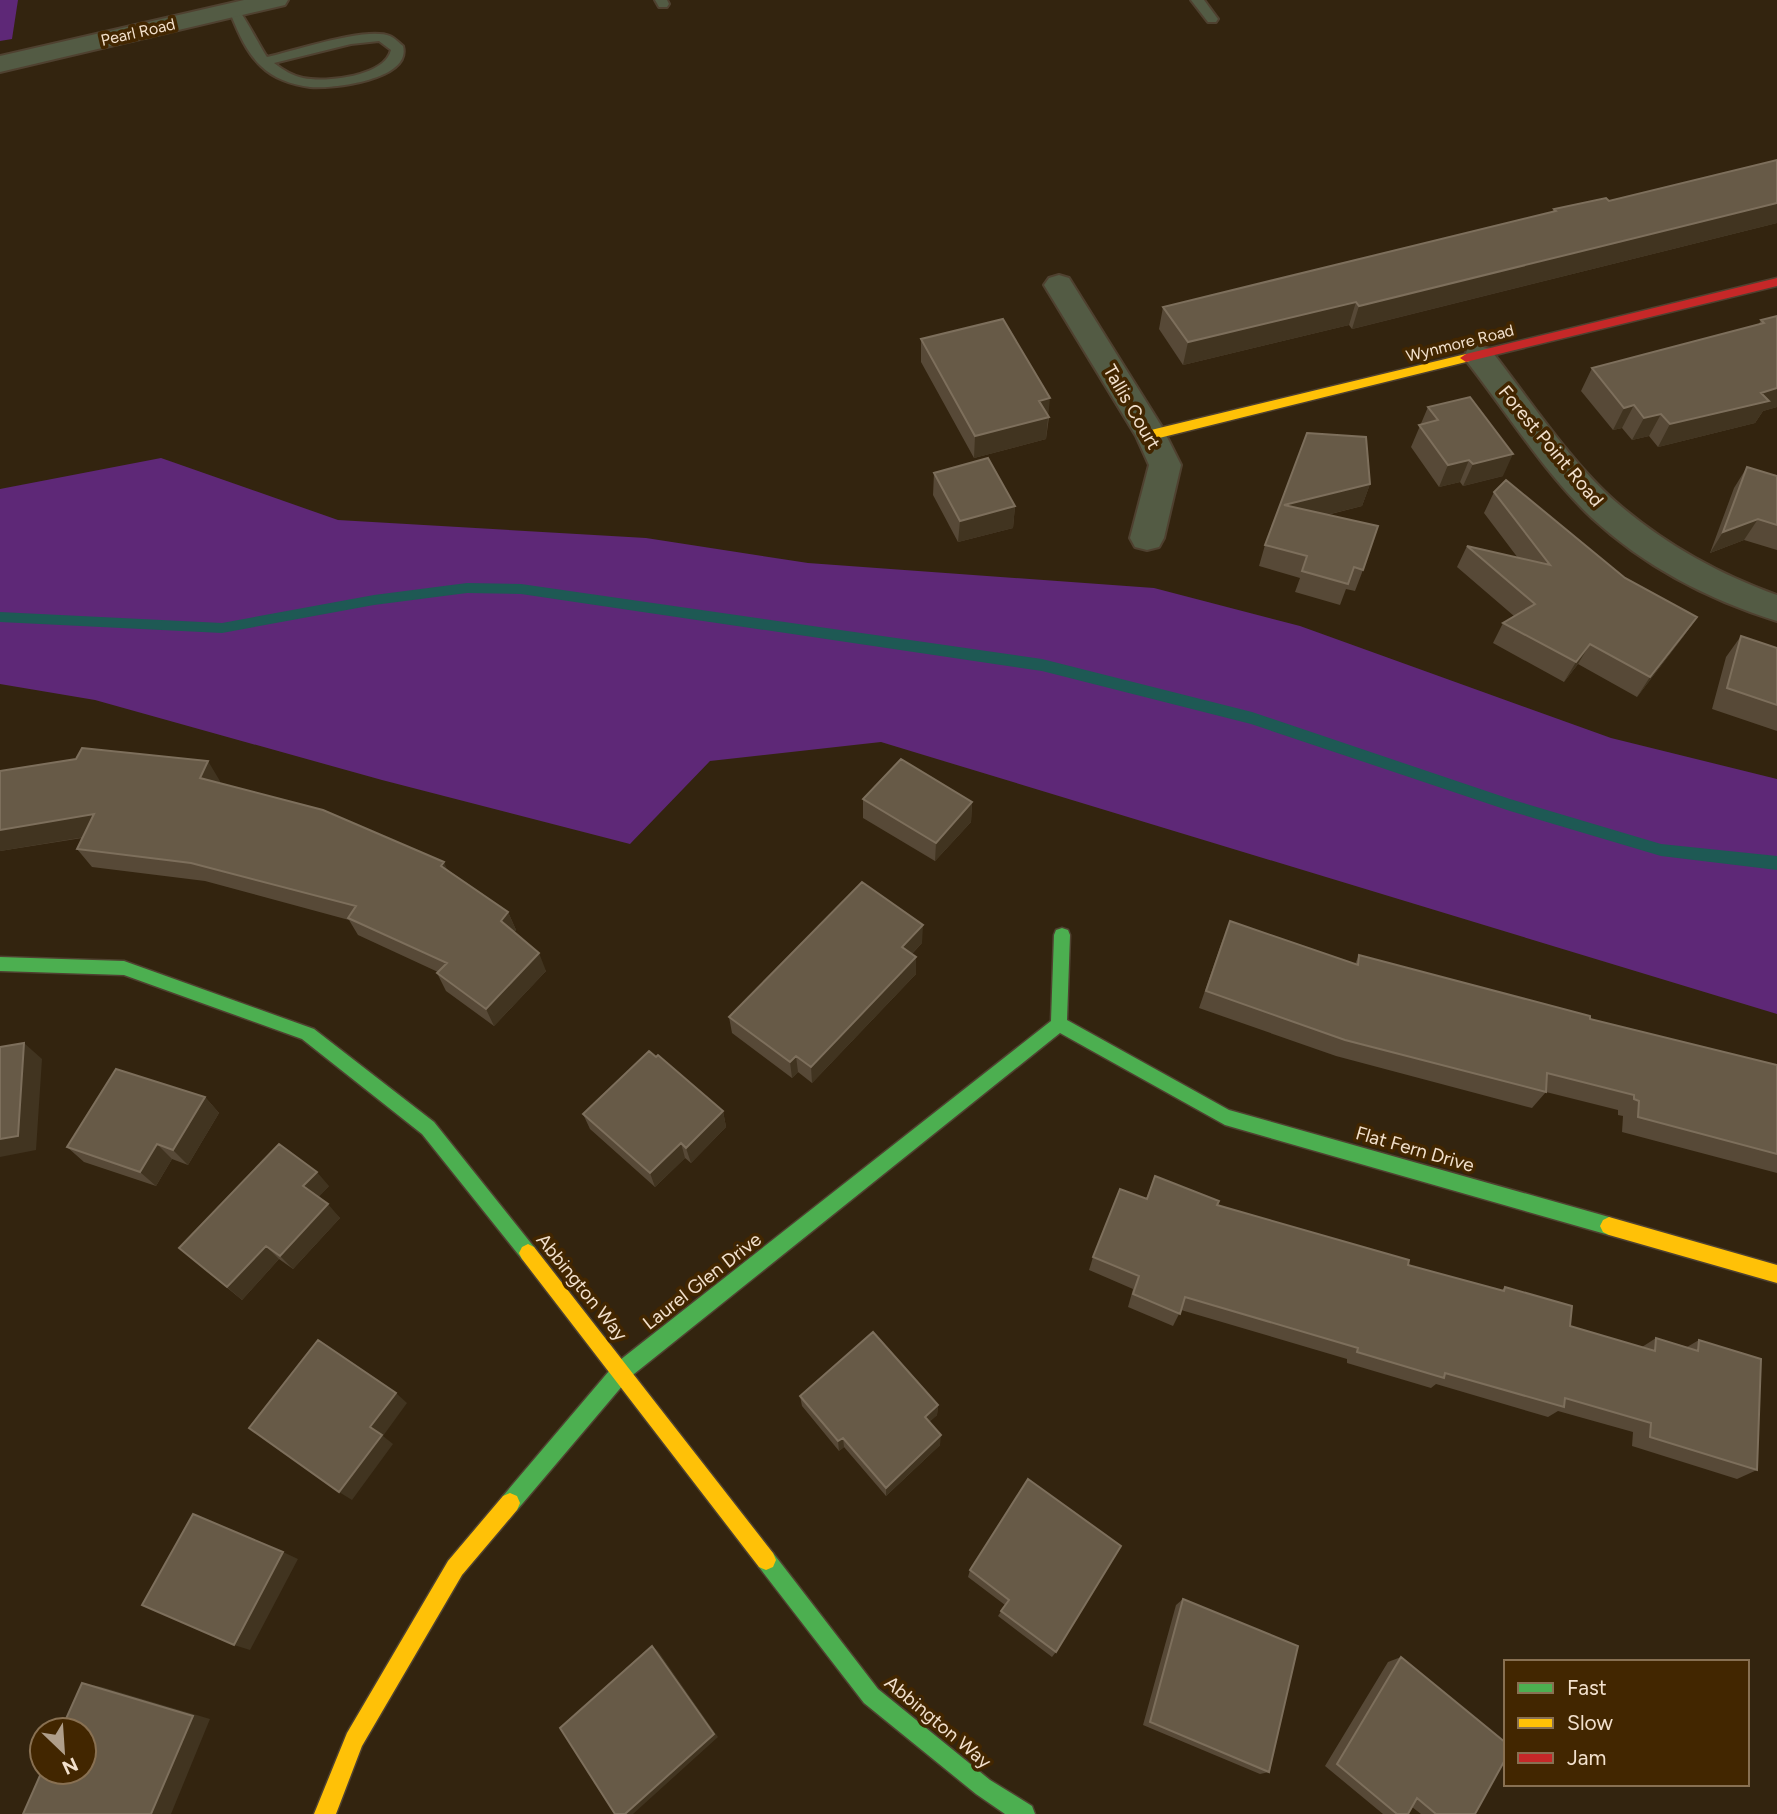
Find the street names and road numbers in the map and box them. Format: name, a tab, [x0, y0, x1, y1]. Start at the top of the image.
street label: Pearl Road	[99, 14, 177, 50]
street label: Wynmore Road	[1404, 320, 1516, 366]
street label: Tallis Court	[1098, 360, 1166, 454]
street label: Forest Point Road	[1494, 381, 1608, 511]
street label: Flat Fern Drive	[1353, 1121, 1477, 1177]
street label: Laurel Glen Drive	[638, 1228, 766, 1334]
street label: Abbington Way	[532, 1229, 632, 1345]
street label: Abbington Way	[880, 1671, 996, 1773]

